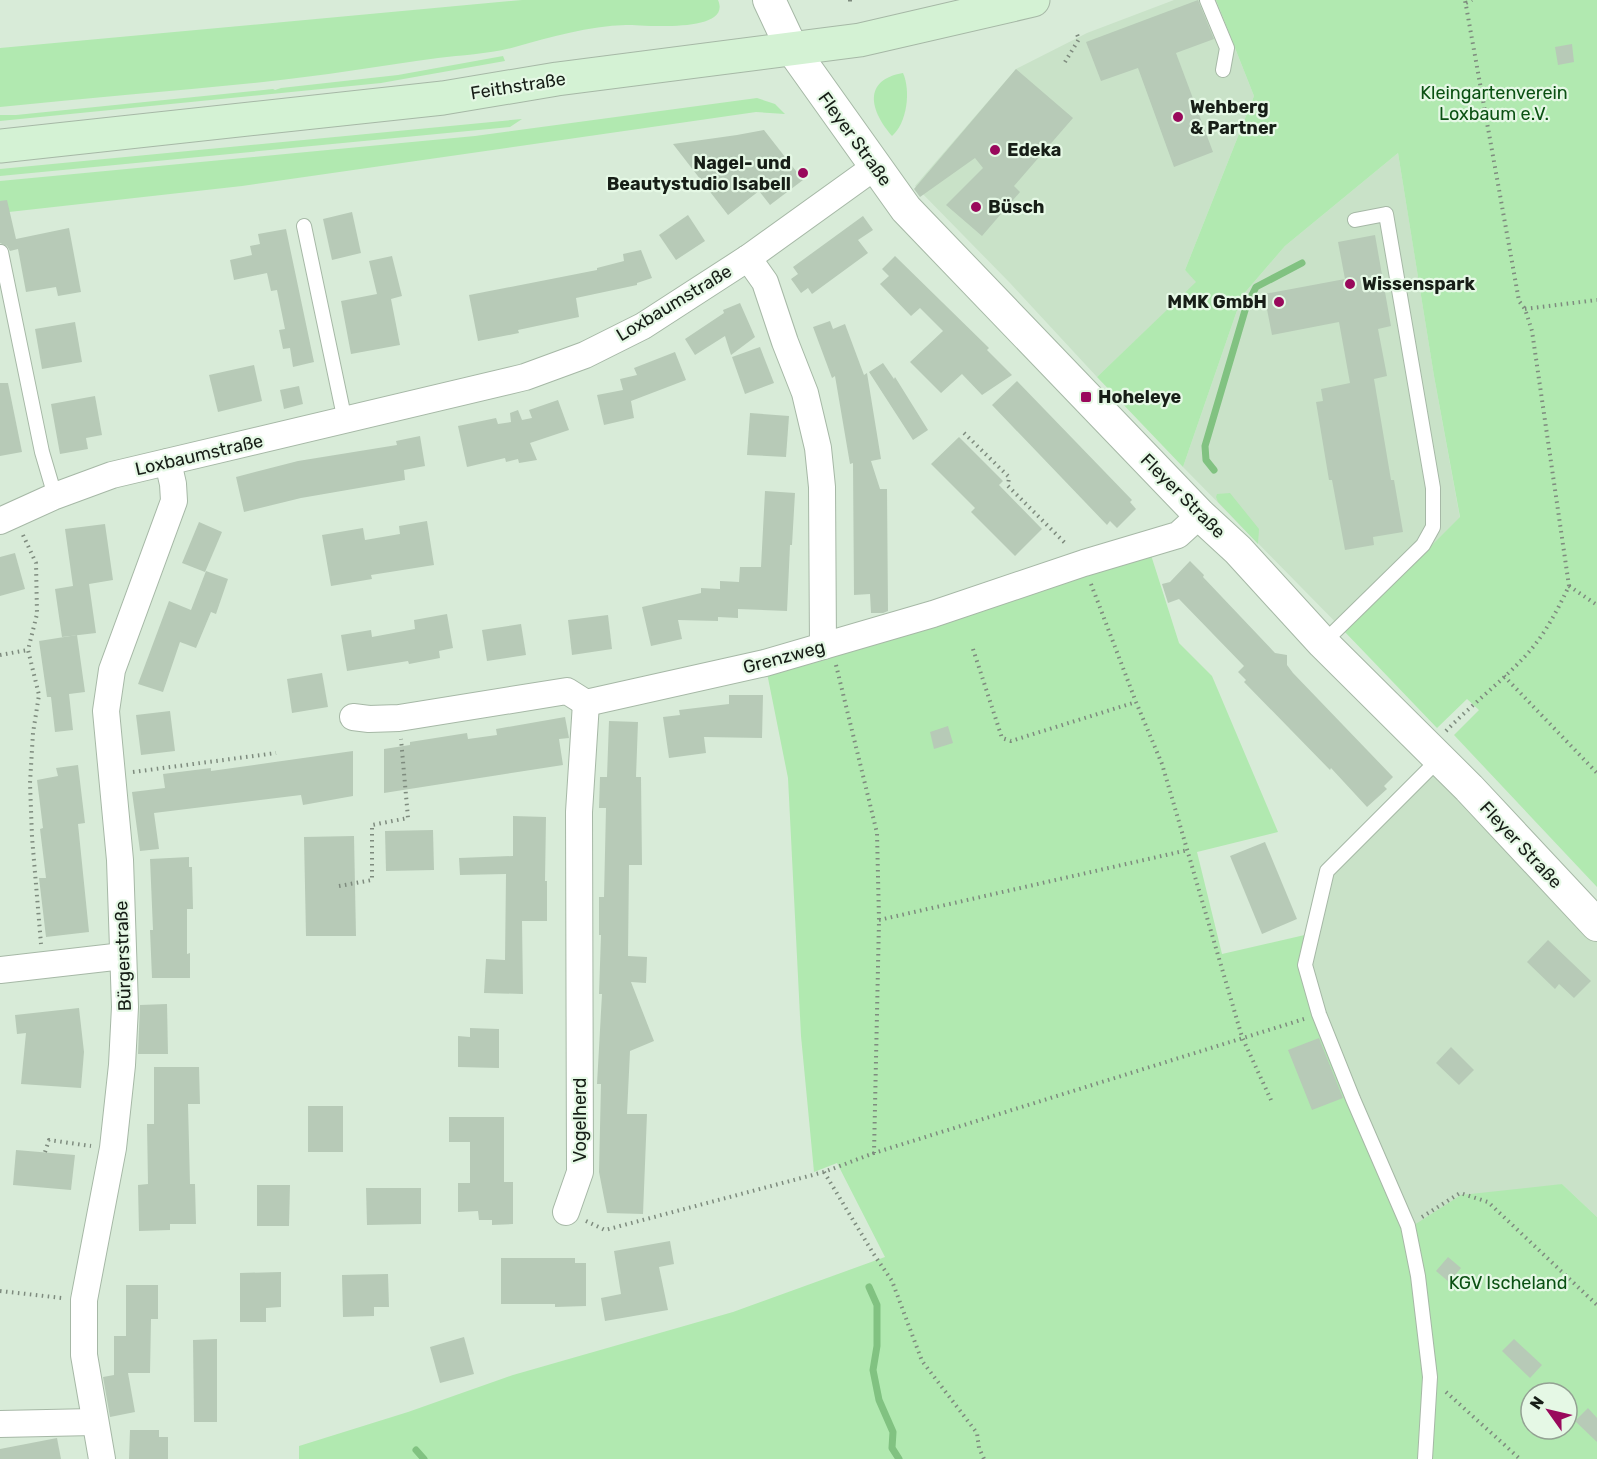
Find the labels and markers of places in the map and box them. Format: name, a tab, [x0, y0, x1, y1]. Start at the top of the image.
place label: Wehberg & Partner	[1190, 96, 1277, 139]
marker: Wehberg & Partner	[1171, 110, 1185, 124]
place label: Edeka	[1007, 139, 1061, 161]
marker: Edeka	[988, 143, 1002, 157]
place label: Nagel- und Beautystudio Isabell	[607, 152, 791, 195]
marker: Nagel- und Beautystudio Isabell	[796, 166, 810, 180]
place label: Büsch	[988, 196, 1044, 218]
marker: Büsch	[969, 200, 983, 214]
place label: Wissenspark	[1362, 273, 1475, 295]
marker: Wissenspark	[1343, 277, 1357, 291]
place label: MMK GmbH	[1167, 291, 1267, 313]
marker: MMK GmbH	[1272, 295, 1286, 309]
place label: Hoheleye	[1098, 386, 1182, 408]
marker: Hoheleye	[1079, 390, 1093, 404]

